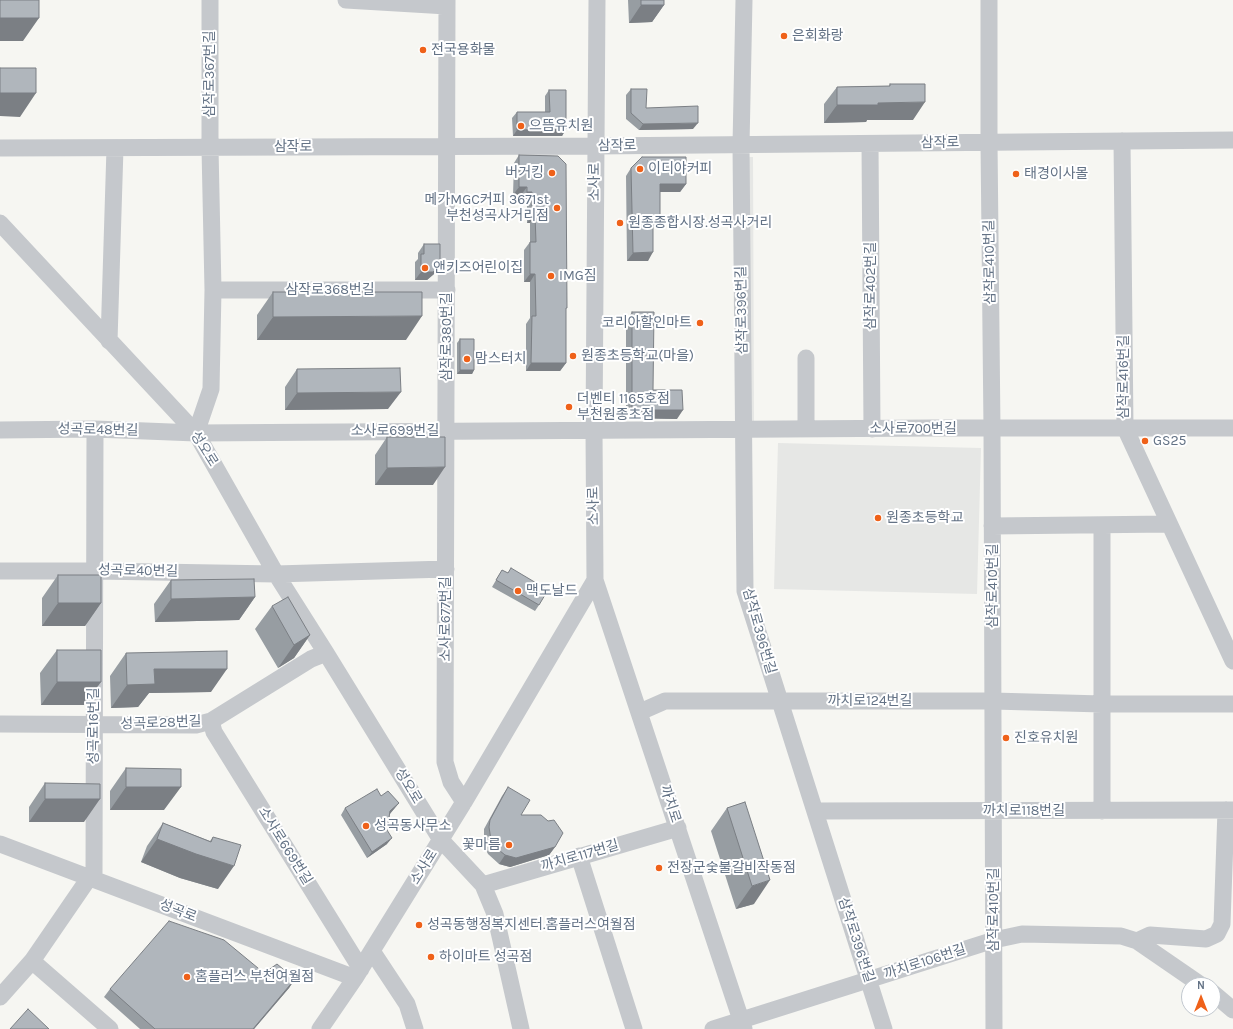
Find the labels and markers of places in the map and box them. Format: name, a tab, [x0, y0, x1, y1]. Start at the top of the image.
place label: 은회화랑	[792, 28, 844, 44]
marker: 은회화랑	[779, 31, 789, 41]
place label: 전국용화물	[431, 42, 495, 58]
marker: 전국용화물	[418, 45, 428, 55]
place label: 으뜸유치원	[529, 118, 593, 134]
marker: 으뜸유치원	[516, 121, 526, 131]
place label: 이디야커피	[648, 161, 712, 177]
marker: 이디야커피	[635, 164, 645, 174]
place label: 버거킹	[505, 165, 544, 181]
place label: 태경이사몰	[1024, 166, 1088, 182]
marker: 버거킹	[547, 168, 557, 178]
marker: 태경이사몰	[1011, 169, 1021, 179]
place label: 메가MGC커피 3671st 부천성곡사거리점	[425, 192, 549, 224]
marker: 메가MGC커피 3671st 부천성곡사거리점	[552, 203, 562, 213]
place label: 원종종합시장.성곡사거리	[628, 215, 772, 231]
marker: 원종종합시장.성곡사거리	[615, 218, 625, 228]
place label: 앤키즈어린이집	[433, 260, 523, 276]
marker: 앤키즈어린이집	[420, 263, 430, 273]
place label: IMG짐	[559, 268, 597, 284]
marker: IMG짐	[546, 271, 556, 281]
place label: 코리아할인마트	[602, 315, 692, 331]
marker: 코리아할인마트	[695, 318, 705, 328]
place label: 원종초등학교(마을)	[581, 348, 694, 364]
place label: 맘스터치	[475, 351, 527, 367]
marker: 원종초등학교(마을)	[568, 351, 578, 361]
marker: 맘스터치	[462, 354, 472, 364]
place label: 더벤티 1165호점 부천원종초점	[577, 391, 670, 424]
marker: 더벤티 1165호점 부천원종초점	[564, 402, 574, 412]
place label: GS25	[1153, 433, 1186, 449]
marker: GS25	[1140, 436, 1150, 446]
place label: 원종초등학교	[886, 510, 963, 526]
marker: 원종초등학교	[873, 513, 883, 523]
place label: 맥도날드	[526, 583, 578, 599]
marker: 맥도날드	[513, 586, 523, 596]
place label: 진호유치원	[1014, 730, 1078, 746]
marker: 진호유치원	[1001, 733, 1011, 743]
place label: 성곡동사무소	[374, 818, 451, 834]
marker: 성곡동사무소	[361, 821, 371, 831]
place label: 꽃마름	[462, 837, 501, 853]
marker: 꽃마름	[504, 840, 514, 850]
place label: 전장군숯불갈비작동점	[667, 860, 796, 876]
marker: 전장군숯불갈비작동점	[654, 863, 664, 873]
place label: 성곡동행정복지센터.홈플러스여월점	[427, 917, 636, 933]
marker: 성곡동행정복지센터.홈플러스여월점	[414, 920, 424, 930]
place label: 하이마트 성곡점	[439, 949, 532, 965]
marker: 하이마트 성곡점	[426, 952, 436, 962]
place label: 홈플러스 부천여월점	[195, 969, 314, 985]
marker: 홈플러스 부천여월점	[182, 972, 192, 982]

